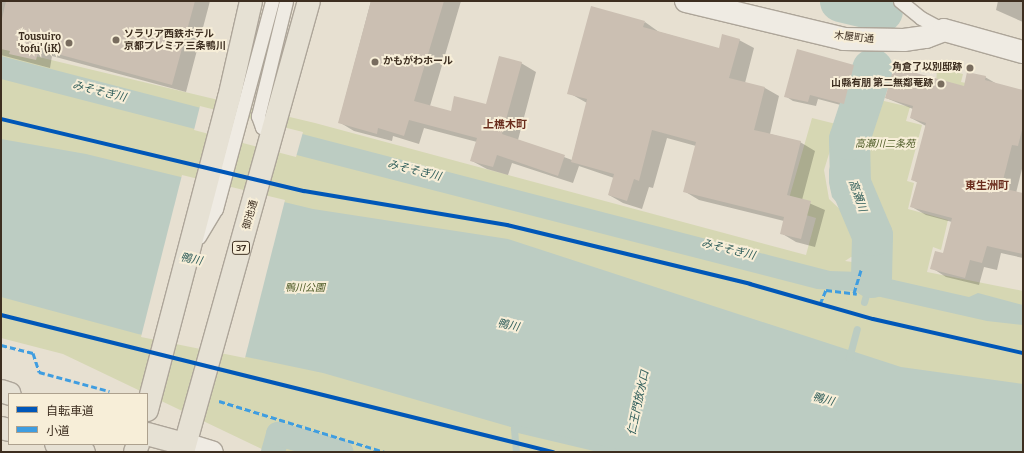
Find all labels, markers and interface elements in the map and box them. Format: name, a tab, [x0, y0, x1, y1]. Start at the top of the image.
place label: ソラリア西鉄ホテル 京都プレミア 三条鴨川	[124, 28, 226, 52]
street label: 木屋町通	[833, 30, 875, 46]
place label: Tousuiro 'tofu' (iK)	[18, 31, 61, 54]
marker: ソラリア西鉄ホテル 京都プレミア 三条鴨川	[111, 35, 121, 45]
marker: Tousuiro 'tofu' (iK)	[64, 38, 74, 48]
place label: かもがわホール	[383, 56, 453, 68]
marker: かもがわホール	[370, 57, 380, 67]
place label: 角倉了以別邸跡	[892, 62, 962, 74]
marker: 角倉了以別邸跡	[965, 63, 975, 73]
place label: 山縣有朋 第二無鄰菴跡	[831, 78, 933, 90]
water label: みそそぎ川	[71, 79, 127, 105]
marker: 山縣有朋 第二無鄰菴跡	[936, 79, 946, 89]
district label: 上樵木町	[483, 118, 527, 132]
park label: 高瀬川二条苑	[855, 139, 915, 151]
water label: みそそぎ川	[386, 158, 442, 184]
water label: 高瀬川	[845, 178, 869, 214]
district label: 東生洲町	[965, 179, 1009, 193]
street label: 御池通	[241, 199, 261, 231]
water label: みそそぎ川	[700, 237, 756, 263]
road number: 37	[231, 241, 251, 255]
water label: 鴨川	[179, 251, 203, 269]
park label: 鴨川公園	[285, 283, 325, 295]
water label: 鴨川	[496, 317, 520, 335]
water label: 仁王門放水口	[626, 369, 652, 437]
water label: 鴨川	[811, 391, 835, 409]
legend	[8, 393, 148, 445]
text: 自転車道	[46, 404, 94, 418]
text: 小道	[46, 424, 70, 438]

